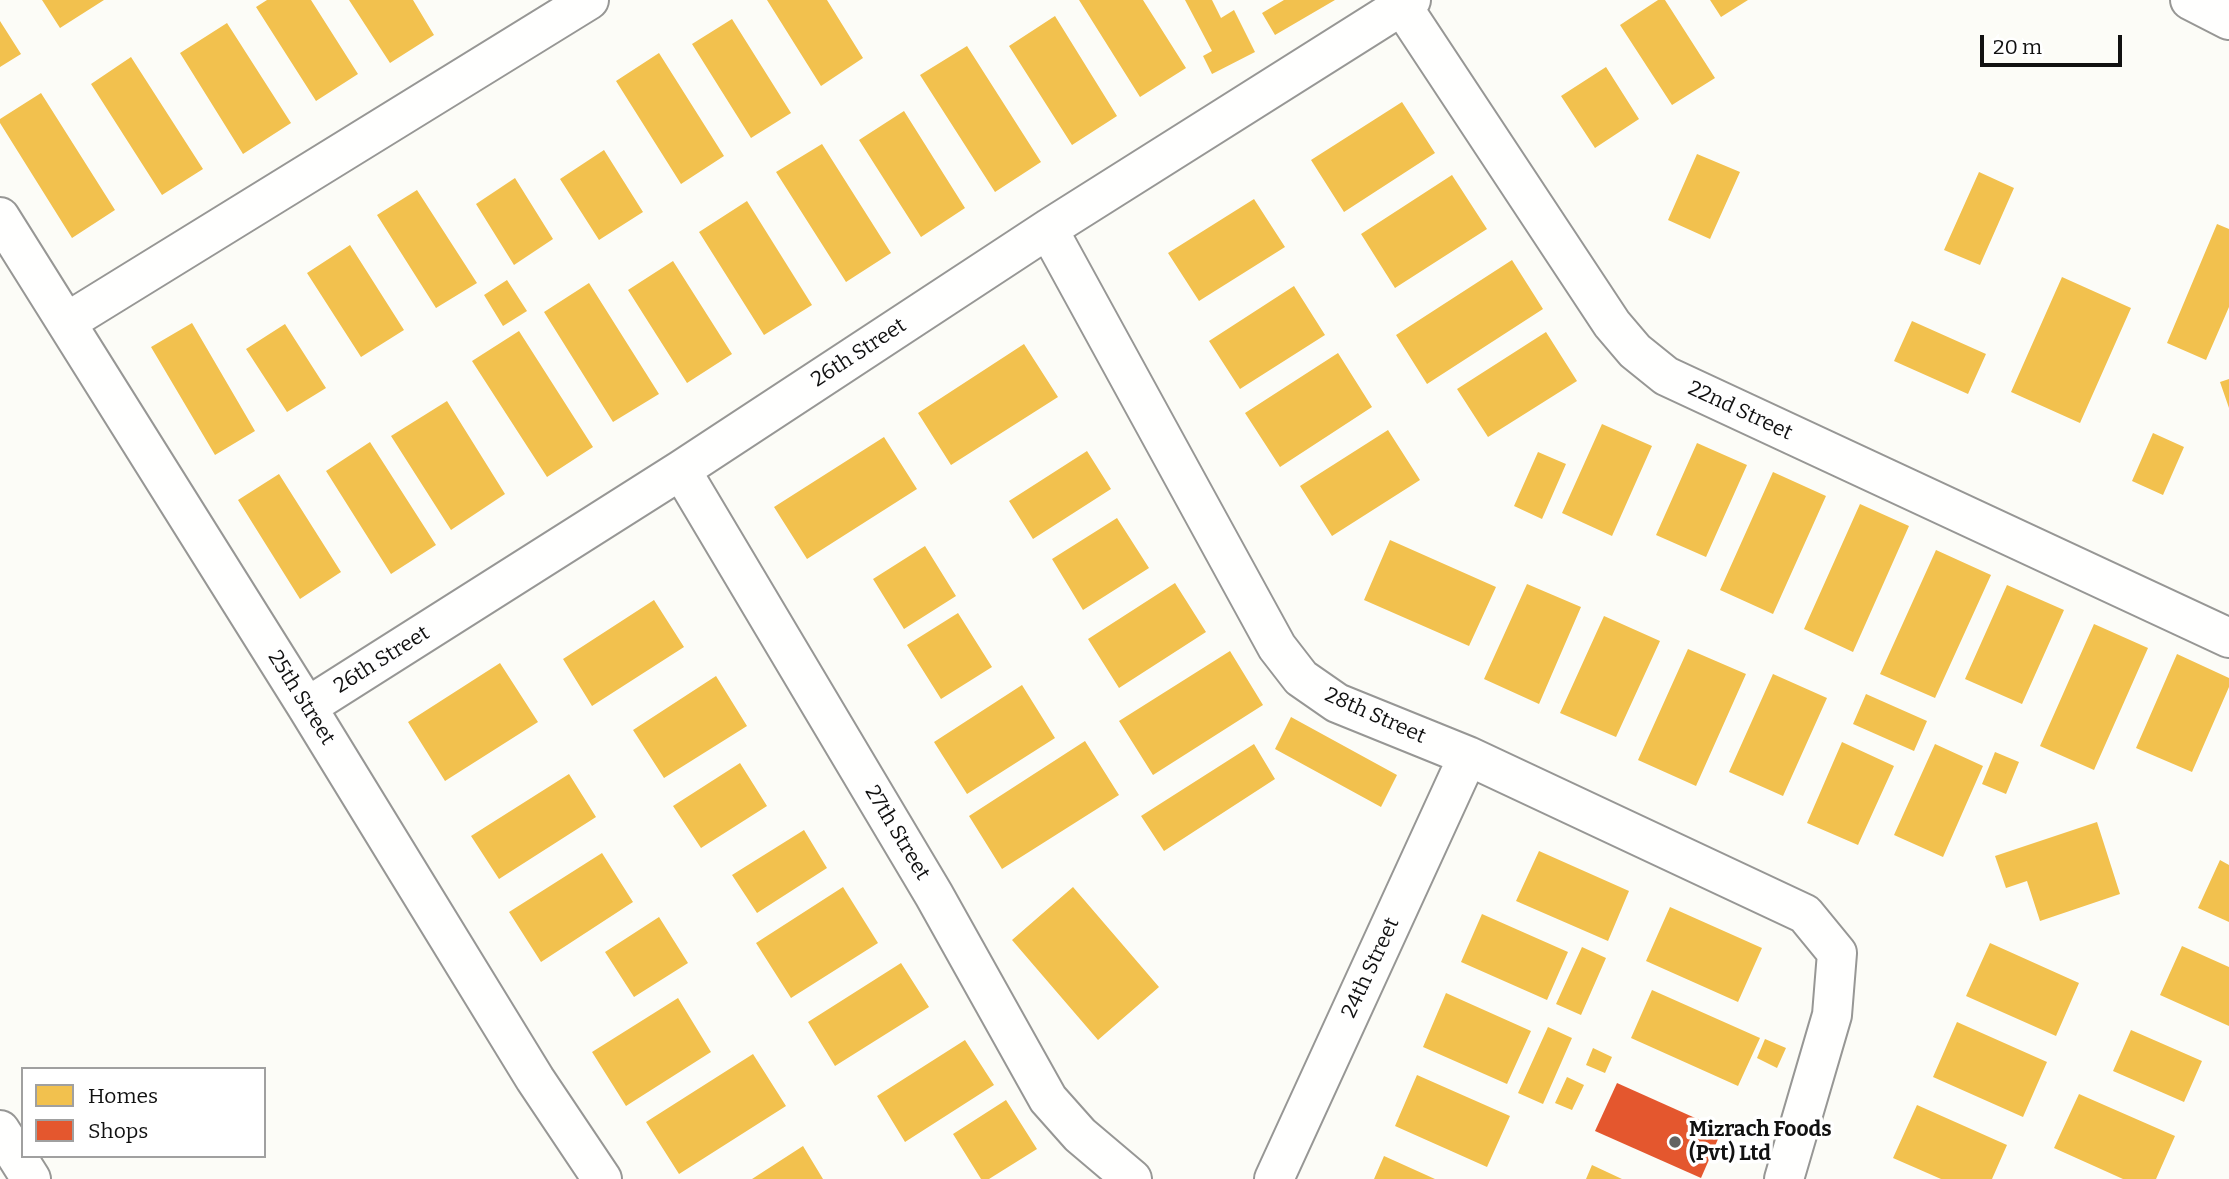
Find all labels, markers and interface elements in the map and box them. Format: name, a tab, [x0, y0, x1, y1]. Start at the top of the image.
scale bar	[1984, 21, 2126, 65]
text: 20 m	[1993, 34, 2042, 60]
street label: 26th Street	[807, 313, 911, 393]
street label: 22nd Street	[1684, 376, 1796, 446]
street label: 26th Street	[330, 621, 434, 699]
street label: 25th Street	[262, 646, 340, 750]
street label: 28th Street	[1321, 683, 1429, 749]
street label: 27th Street	[859, 781, 935, 885]
street label: 24th Street	[1337, 914, 1405, 1022]
legend	[21, 1067, 266, 1158]
text: Homes	[88, 1083, 158, 1109]
place label: Mizrach Foods (Pvt) Ltd	[1689, 1117, 1832, 1167]
text: Shops	[88, 1118, 148, 1144]
marker: Mizrach Foods (Pvt) Ltd	[1667, 1134, 1683, 1150]

